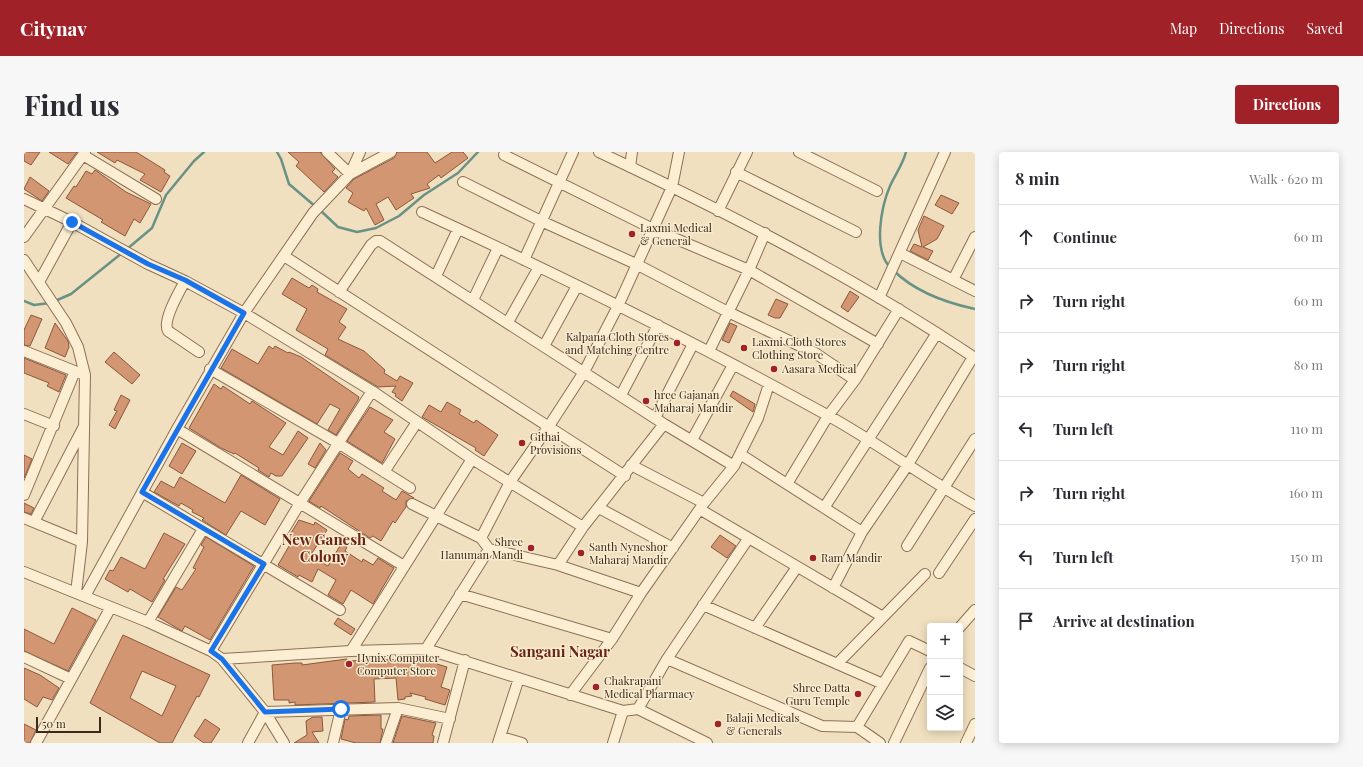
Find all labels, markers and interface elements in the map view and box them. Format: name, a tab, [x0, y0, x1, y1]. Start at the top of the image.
text: Citynav	[20, 15, 87, 41]
text: Map	[1170, 19, 1197, 38]
text: Directions	[1219, 19, 1285, 38]
text: Saved	[1307, 19, 1343, 38]
button: Directions	[1235, 85, 1339, 124]
text: Find us	[24, 86, 120, 123]
text: 8 min	[1015, 167, 1060, 189]
text: Walk · 620 m	[1249, 170, 1323, 187]
route end	[63, 213, 81, 231]
place label: Laxmi Medical & General	[640, 220, 712, 248]
icon: ahead	[1015, 226, 1037, 248]
text: Continue	[1053, 227, 1117, 247]
text: 60 m	[1294, 228, 1323, 245]
marker: Laxmi Medical & General	[627, 229, 637, 239]
icon: right	[1015, 290, 1037, 312]
text: Turn right	[1053, 291, 1126, 311]
text: 60 m	[1294, 292, 1323, 309]
place label: Kalpana Cloth Stores and Matching Centre	[565, 329, 669, 357]
place label: Laxmi Cloth Stores Clothing Store	[752, 334, 846, 362]
marker: Kalpana Cloth Stores and Matching Centre	[672, 338, 682, 348]
marker: Laxmi Cloth Stores Clothing Store	[739, 343, 749, 353]
icon: right	[1015, 354, 1037, 376]
text: Turn right	[1053, 355, 1126, 375]
text: 80 m	[1294, 356, 1323, 373]
place label: Aasara Medical	[781, 361, 856, 376]
marker: Aasara Medical	[769, 364, 779, 374]
place label: hree Gajanan Maharaj Mandir	[654, 387, 733, 415]
marker: hree Gajanan Maharaj Mandir	[641, 396, 651, 406]
icon: left	[1015, 418, 1037, 440]
text: Turn left	[1053, 419, 1114, 439]
text: 110 m	[1291, 420, 1323, 437]
place label: Githai Provisions	[530, 429, 581, 457]
marker: Githai Provisions	[517, 438, 527, 448]
icon: right	[1015, 482, 1037, 504]
text: Turn right	[1053, 483, 1126, 503]
text: 160 m	[1289, 484, 1323, 501]
district label: New Ganesh Colony	[282, 529, 366, 566]
place label: Shree Hanuman Mandi	[441, 534, 523, 562]
place label: Santh Nyneshor Maharaj Mandir	[589, 539, 668, 567]
marker: Shree Hanuman Mandi	[526, 543, 536, 553]
icon: left	[1015, 546, 1037, 568]
text: Turn left	[1053, 547, 1114, 567]
marker: Santh Nyneshor Maharaj Mandir	[576, 548, 586, 558]
text: 150 m	[1290, 548, 1323, 565]
place label: Ram Mandir	[821, 550, 882, 565]
marker: Ram Mandir	[808, 553, 818, 563]
icon: arrive	[1015, 610, 1037, 632]
text: Arrive at destination	[1053, 611, 1195, 631]
map controls	[927, 623, 963, 731]
button: +	[927, 623, 963, 659]
district label: Sangani Nagar	[510, 641, 610, 661]
place label: Hynix Computer Computer Store	[357, 650, 439, 678]
marker: Hynix Computer Computer Store	[344, 659, 354, 669]
button: −	[927, 659, 963, 695]
place label: Chakrapani Medical Pharmacy	[604, 673, 695, 701]
place label: Shree Datta Guru Temple	[785, 680, 851, 708]
marker: Chakrapani Medical Pharmacy	[591, 682, 601, 692]
marker: Shree Datta Guru Temple	[853, 689, 863, 699]
button: layers	[927, 695, 963, 731]
route start	[332, 700, 350, 718]
place label: Balaji Medicals & Generals	[726, 710, 799, 738]
scale bar	[36, 715, 101, 734]
text: 50 m	[42, 716, 66, 731]
marker: Balaji Medicals & Generals	[713, 719, 723, 729]

